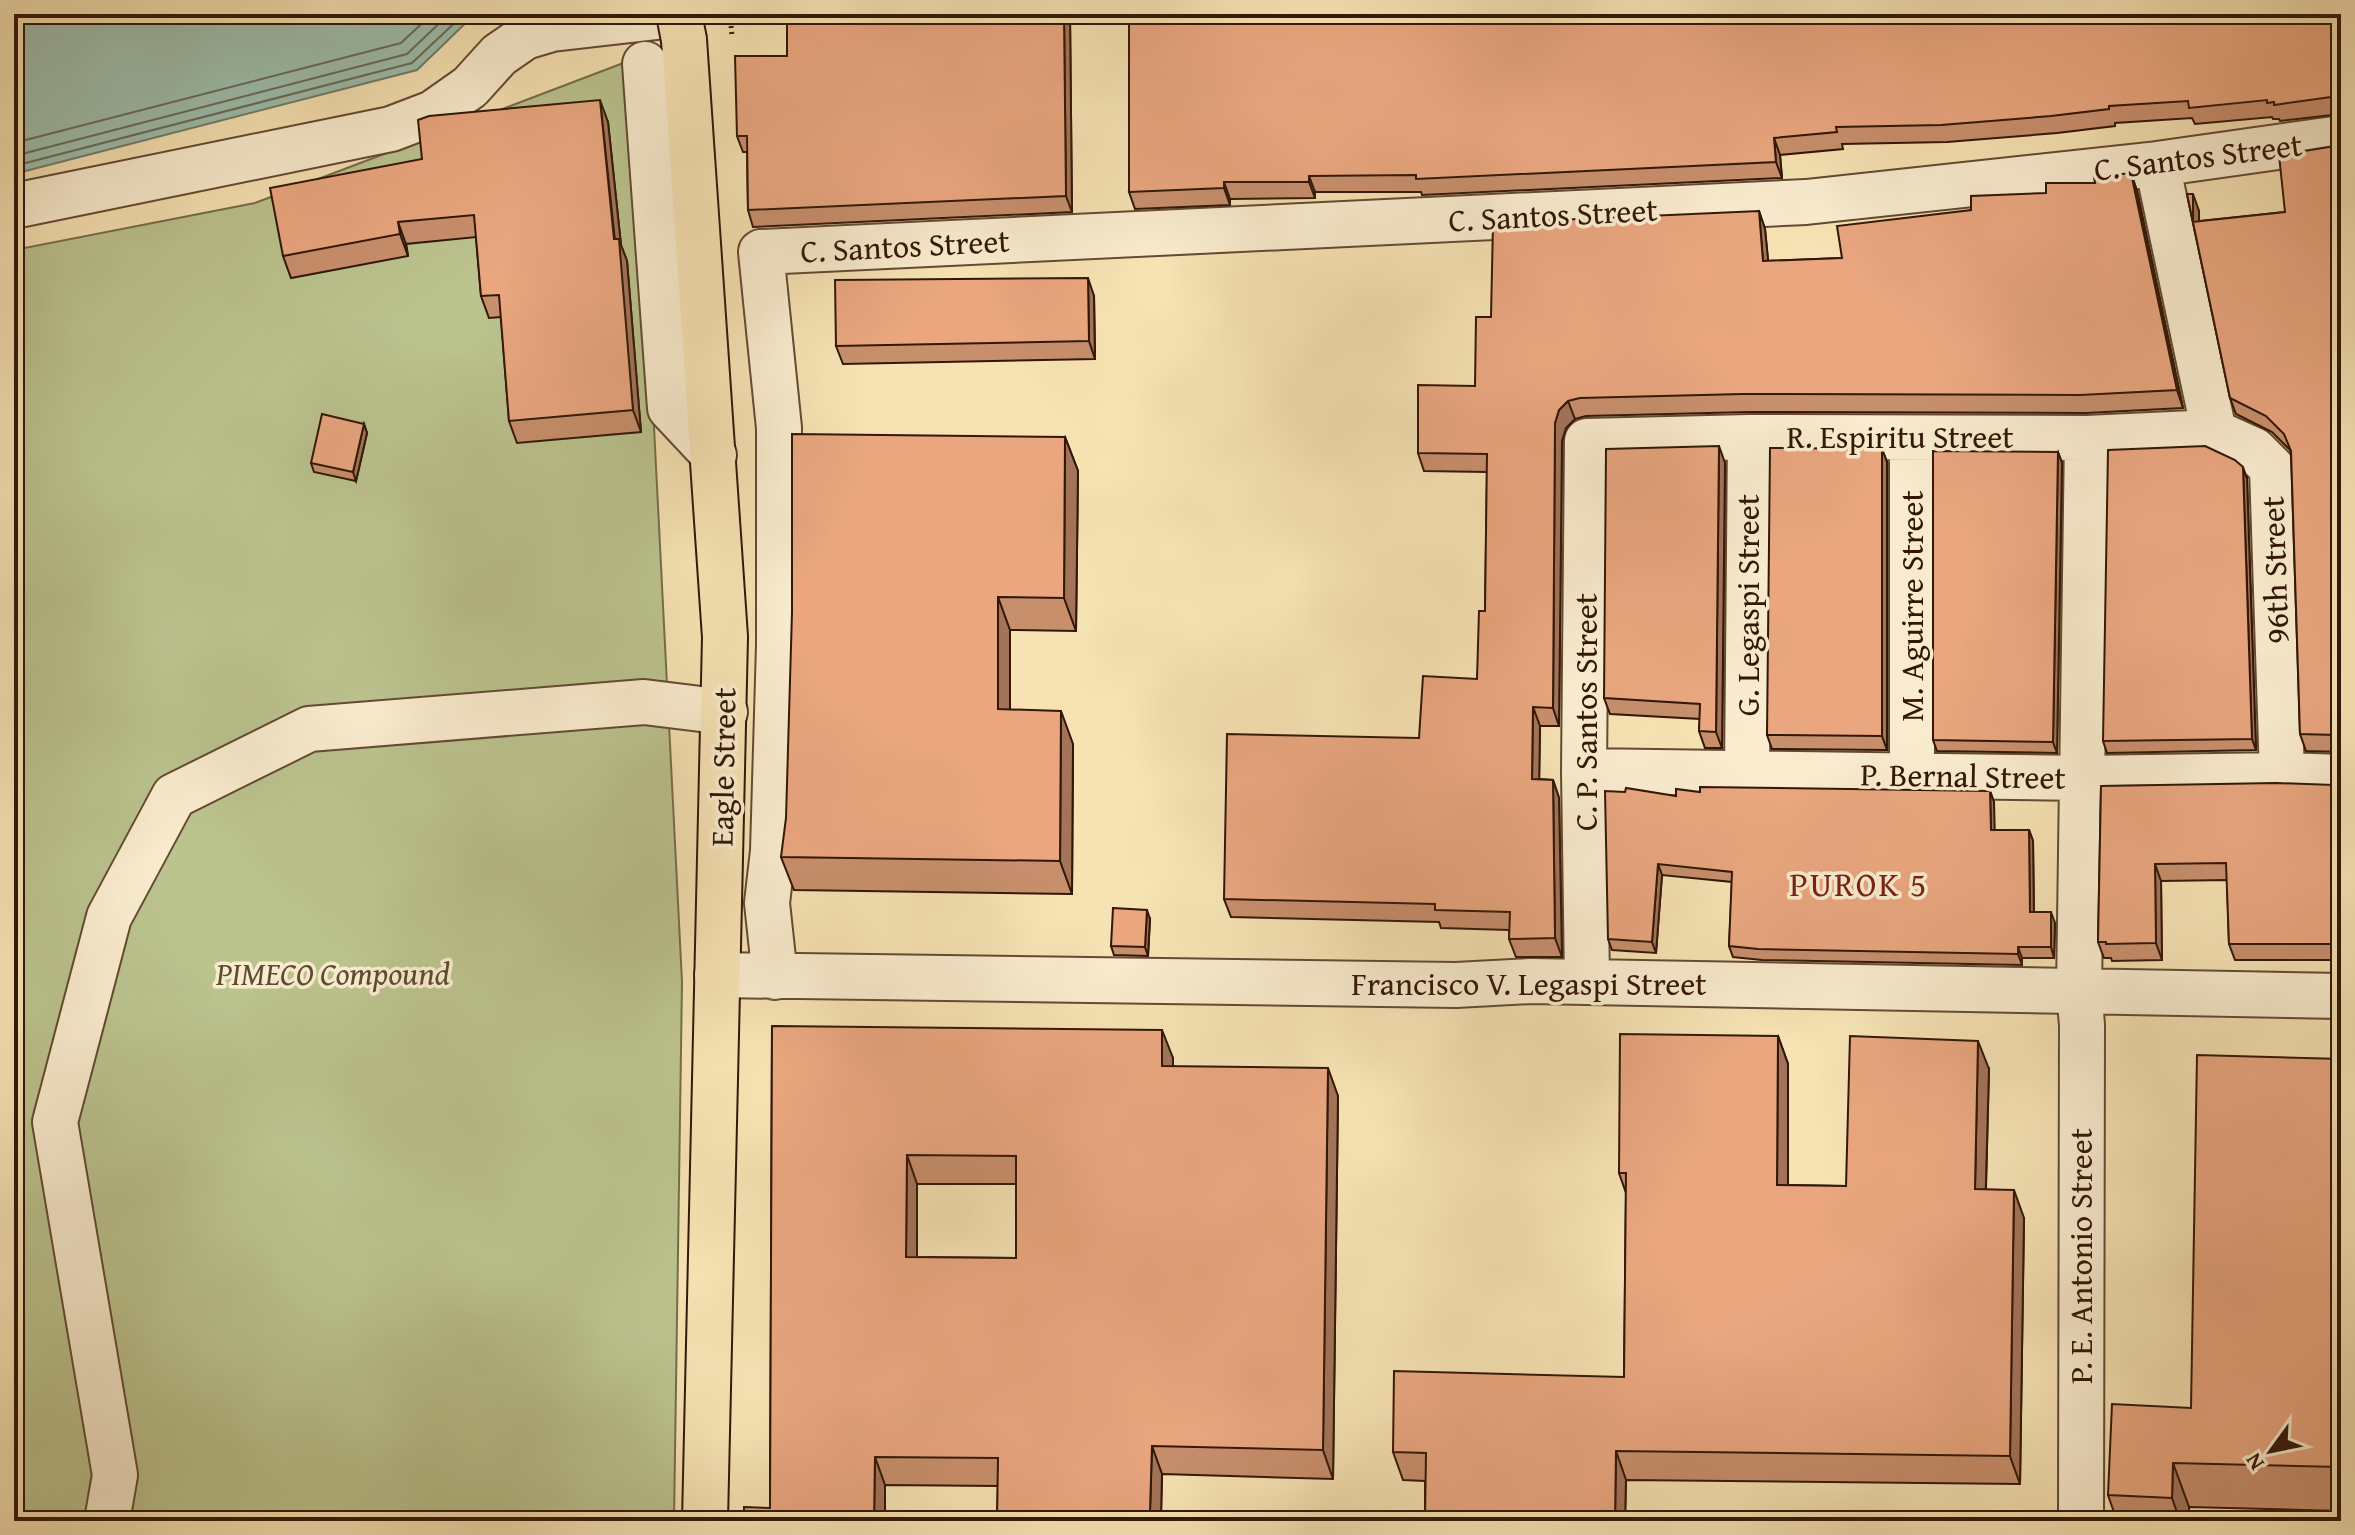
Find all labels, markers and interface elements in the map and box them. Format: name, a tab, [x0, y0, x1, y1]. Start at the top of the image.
street label: C. Santos Street	[2091, 120, 2305, 193]
street label: C. Santos Street	[1447, 186, 1659, 243]
street label: C. Santos Street	[799, 217, 1011, 274]
street label: R. Espiritu Street	[1786, 413, 2014, 460]
street label: M. Aguirre Street	[1888, 490, 1935, 722]
street label: G. Legaspi Street	[1724, 494, 1771, 716]
street label: 96th Street	[2248, 495, 2301, 645]
street label: C. P. Santos Street	[1562, 593, 1609, 831]
street label: Eagle Street	[698, 687, 747, 847]
street label: P. Bernal Street	[1860, 750, 2066, 801]
district label: PUROK 5	[1790, 859, 1928, 908]
park label: PIMECO Compound	[215, 950, 450, 997]
street label: Francisco V. Legaspi Street	[1351, 960, 1707, 1007]
street label: P. E. Antonio Street	[2057, 1128, 2104, 1384]
north arrow	[2231, 1411, 2311, 1491]
text: N	[2237, 1447, 2272, 1477]

